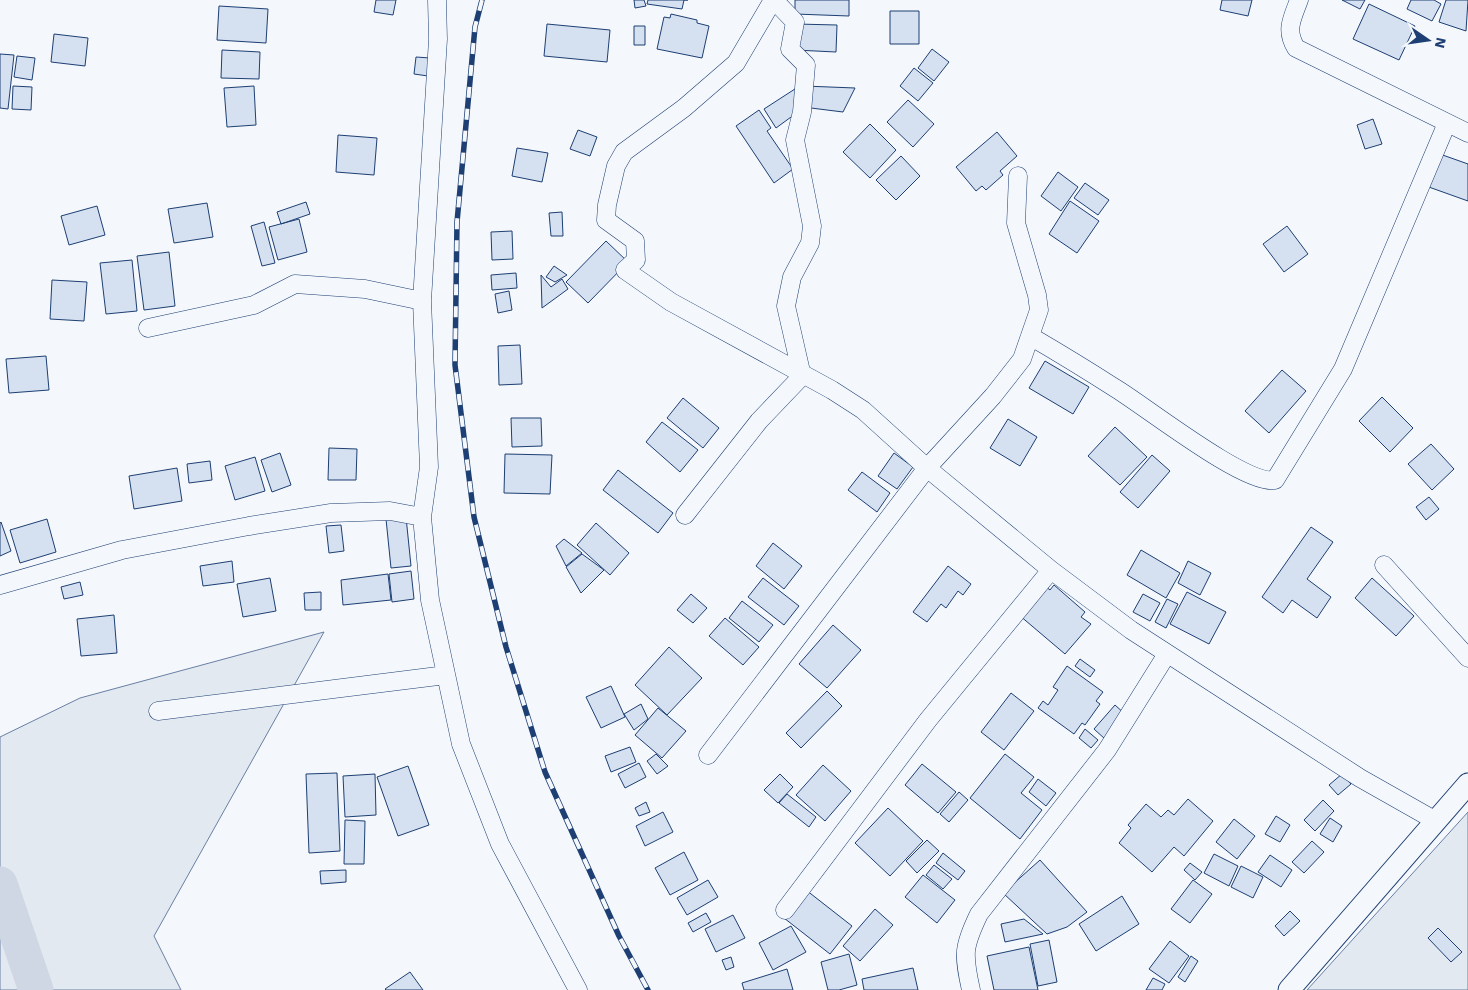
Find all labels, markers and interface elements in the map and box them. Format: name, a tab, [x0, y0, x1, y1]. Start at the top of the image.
north arrow	[1403, 15, 1453, 65]
text: N	[1432, 36, 1450, 50]

